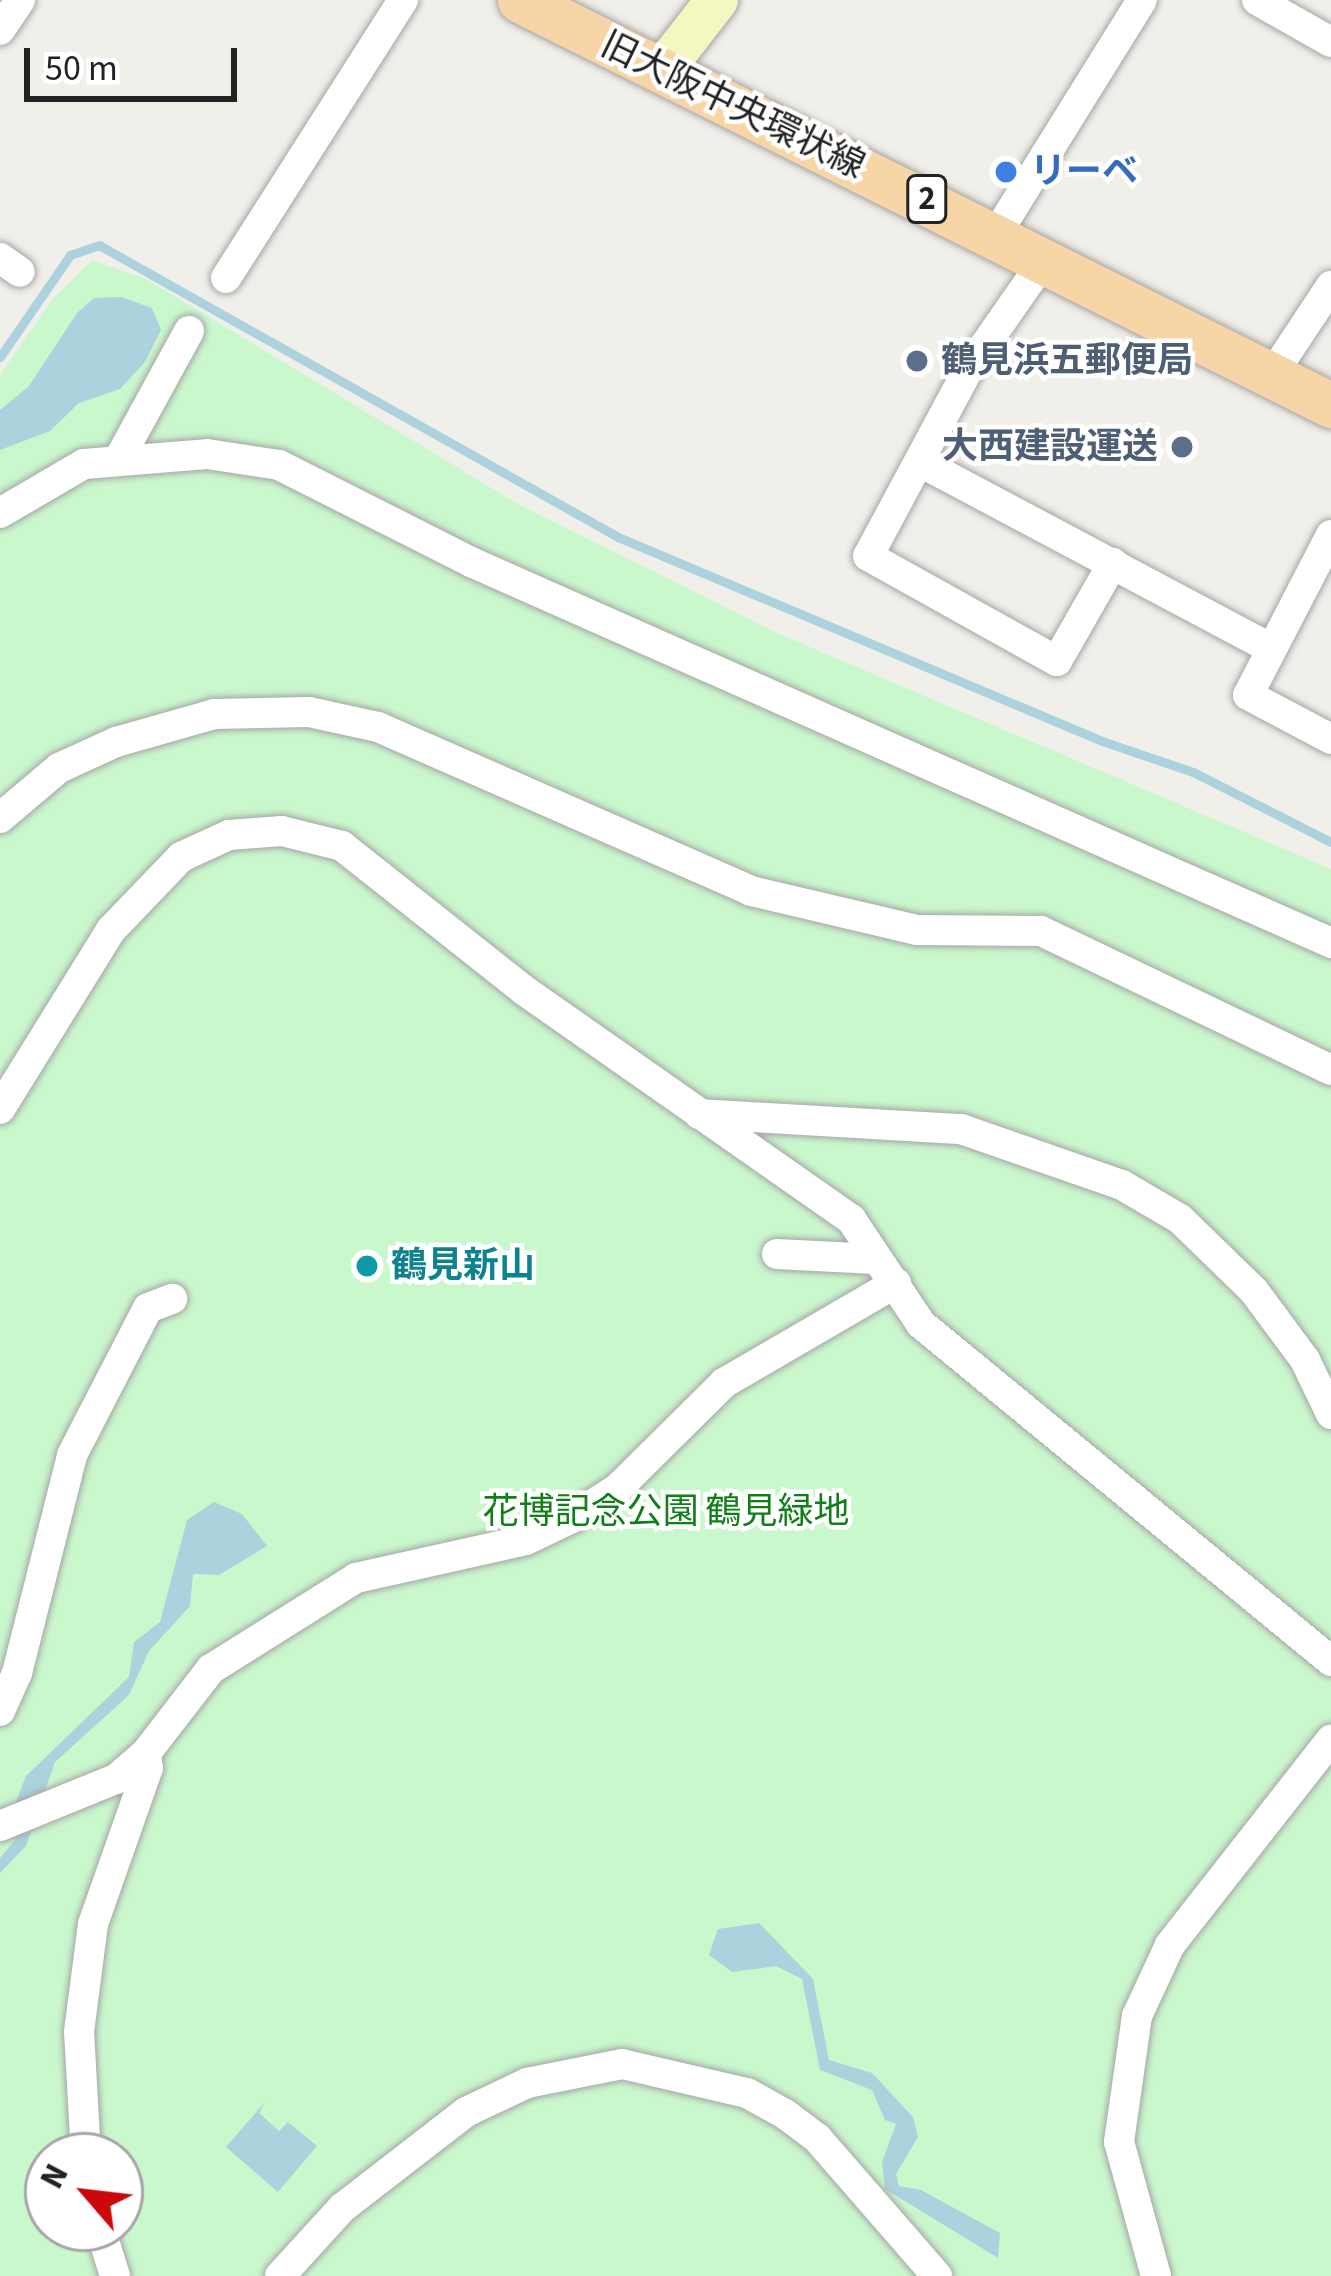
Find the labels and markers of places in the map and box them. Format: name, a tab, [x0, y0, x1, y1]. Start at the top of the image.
place label: リーベ	[1030, 150, 1138, 194]
marker: リーベ	[993, 159, 1019, 185]
place label: 鶴見浜五郵便局	[941, 339, 1193, 383]
marker: 鶴見浜五郵便局	[904, 348, 930, 374]
place label: 大西建設運送	[942, 425, 1158, 469]
marker: 大西建設運送	[1169, 434, 1195, 460]
place label: 鶴見新山	[391, 1244, 535, 1288]
marker: 鶴見新山	[354, 1253, 380, 1279]

